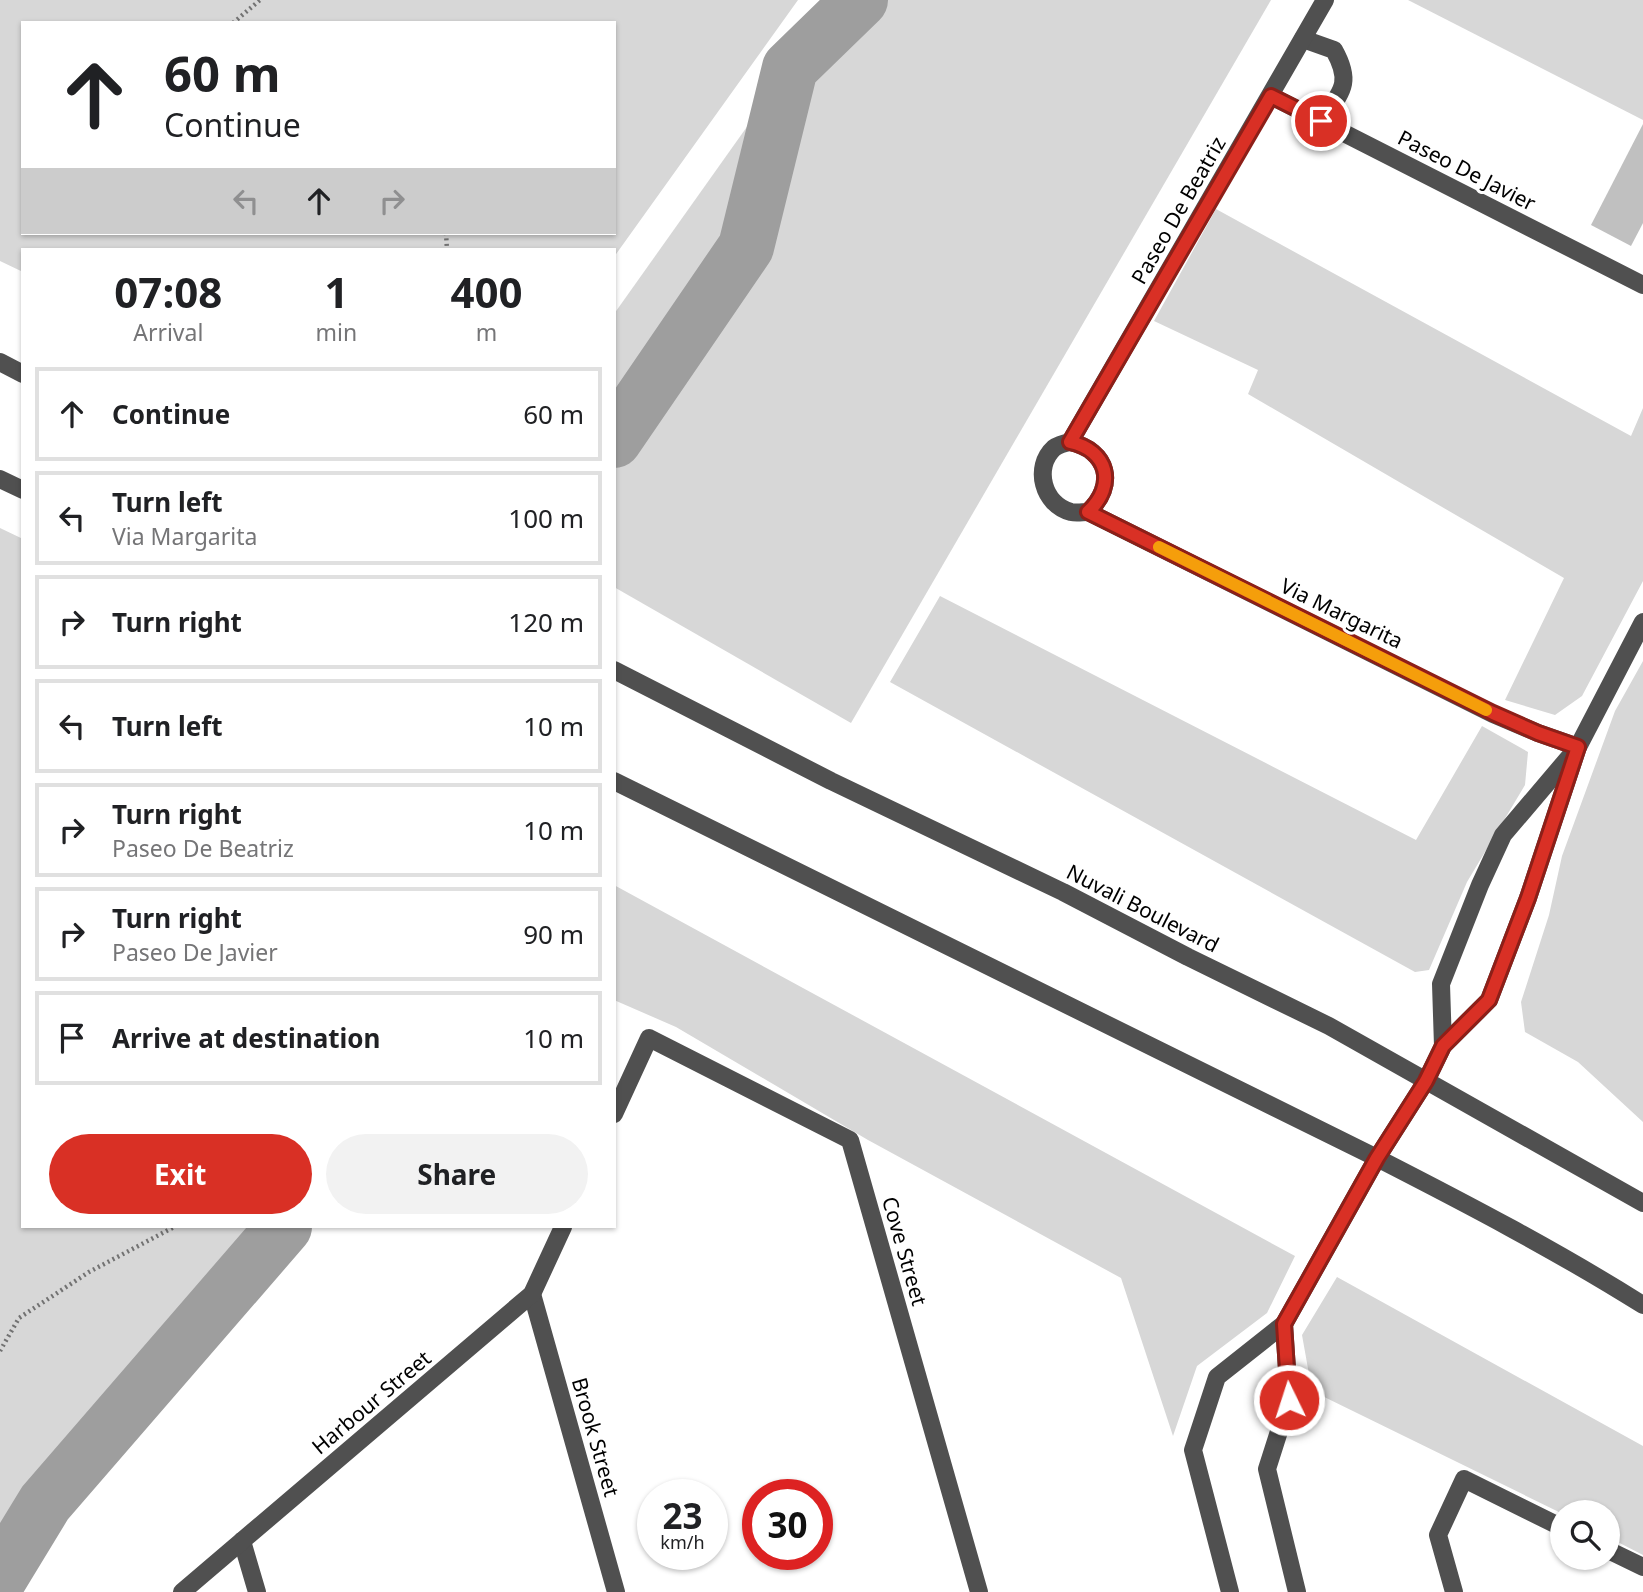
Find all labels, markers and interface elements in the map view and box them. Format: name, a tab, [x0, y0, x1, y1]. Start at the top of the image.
text: 60 m	[164, 40, 281, 106]
icon: ahead	[49, 49, 140, 140]
pin	[1291, 91, 1351, 151]
icon: arrive	[1302, 102, 1340, 140]
text: Continue	[164, 103, 301, 146]
street label: Paseo De Javier	[1393, 123, 1541, 217]
street label: Paseo De Beatriz	[1124, 131, 1232, 289]
icon: left	[227, 182, 265, 220]
icon: ahead	[300, 182, 338, 220]
icon: right	[373, 182, 411, 220]
text: 07:08	[114, 263, 222, 320]
text: 1	[324, 263, 348, 320]
text: 400	[451, 263, 523, 320]
text: Arrival	[133, 316, 203, 348]
text: min	[316, 316, 357, 348]
text: m	[476, 316, 497, 348]
icon: ahead	[53, 395, 91, 433]
text: Continue	[112, 396, 230, 432]
text: 60 m	[523, 396, 584, 432]
text: Turn left	[112, 484, 223, 520]
icon: left	[53, 499, 91, 537]
text: 100 m	[508, 500, 584, 536]
text: Via Margarita	[112, 520, 257, 552]
street label: Via Margarita	[1276, 571, 1408, 655]
icon: right	[53, 603, 91, 641]
text: Turn right	[112, 604, 242, 640]
text: 120 m	[508, 604, 584, 640]
icon: left	[53, 707, 91, 745]
text: Turn left	[112, 708, 223, 744]
text: 10 m	[523, 708, 584, 744]
text: Turn right	[112, 796, 242, 832]
icon: right	[53, 811, 91, 849]
text: 10 m	[523, 812, 584, 848]
text: Paseo De Beatriz	[112, 832, 294, 864]
street label: Nuvali Boulevard	[1062, 858, 1224, 958]
text: Turn right	[112, 900, 242, 936]
icon: right	[53, 915, 91, 953]
text: 90 m	[523, 916, 584, 952]
text: Paseo De Javier	[112, 936, 278, 968]
icon: arrive	[53, 1019, 91, 1057]
text: Arrive at destination	[112, 1020, 381, 1056]
text: 10 m	[523, 1020, 584, 1056]
button: Exit	[49, 1134, 312, 1214]
button: Share	[326, 1134, 588, 1214]
street label: Cove Street	[876, 1193, 934, 1309]
street label: Harbour Street	[306, 1344, 437, 1460]
position arrow	[1252, 1363, 1326, 1437]
street label: Brook Street	[566, 1374, 626, 1500]
speed limit sign: 30	[742, 1479, 833, 1570]
text: 23	[662, 1492, 703, 1539]
map controls	[1550, 1500, 1620, 1570]
button: search	[1550, 1500, 1620, 1570]
text: km/h	[660, 1530, 705, 1554]

